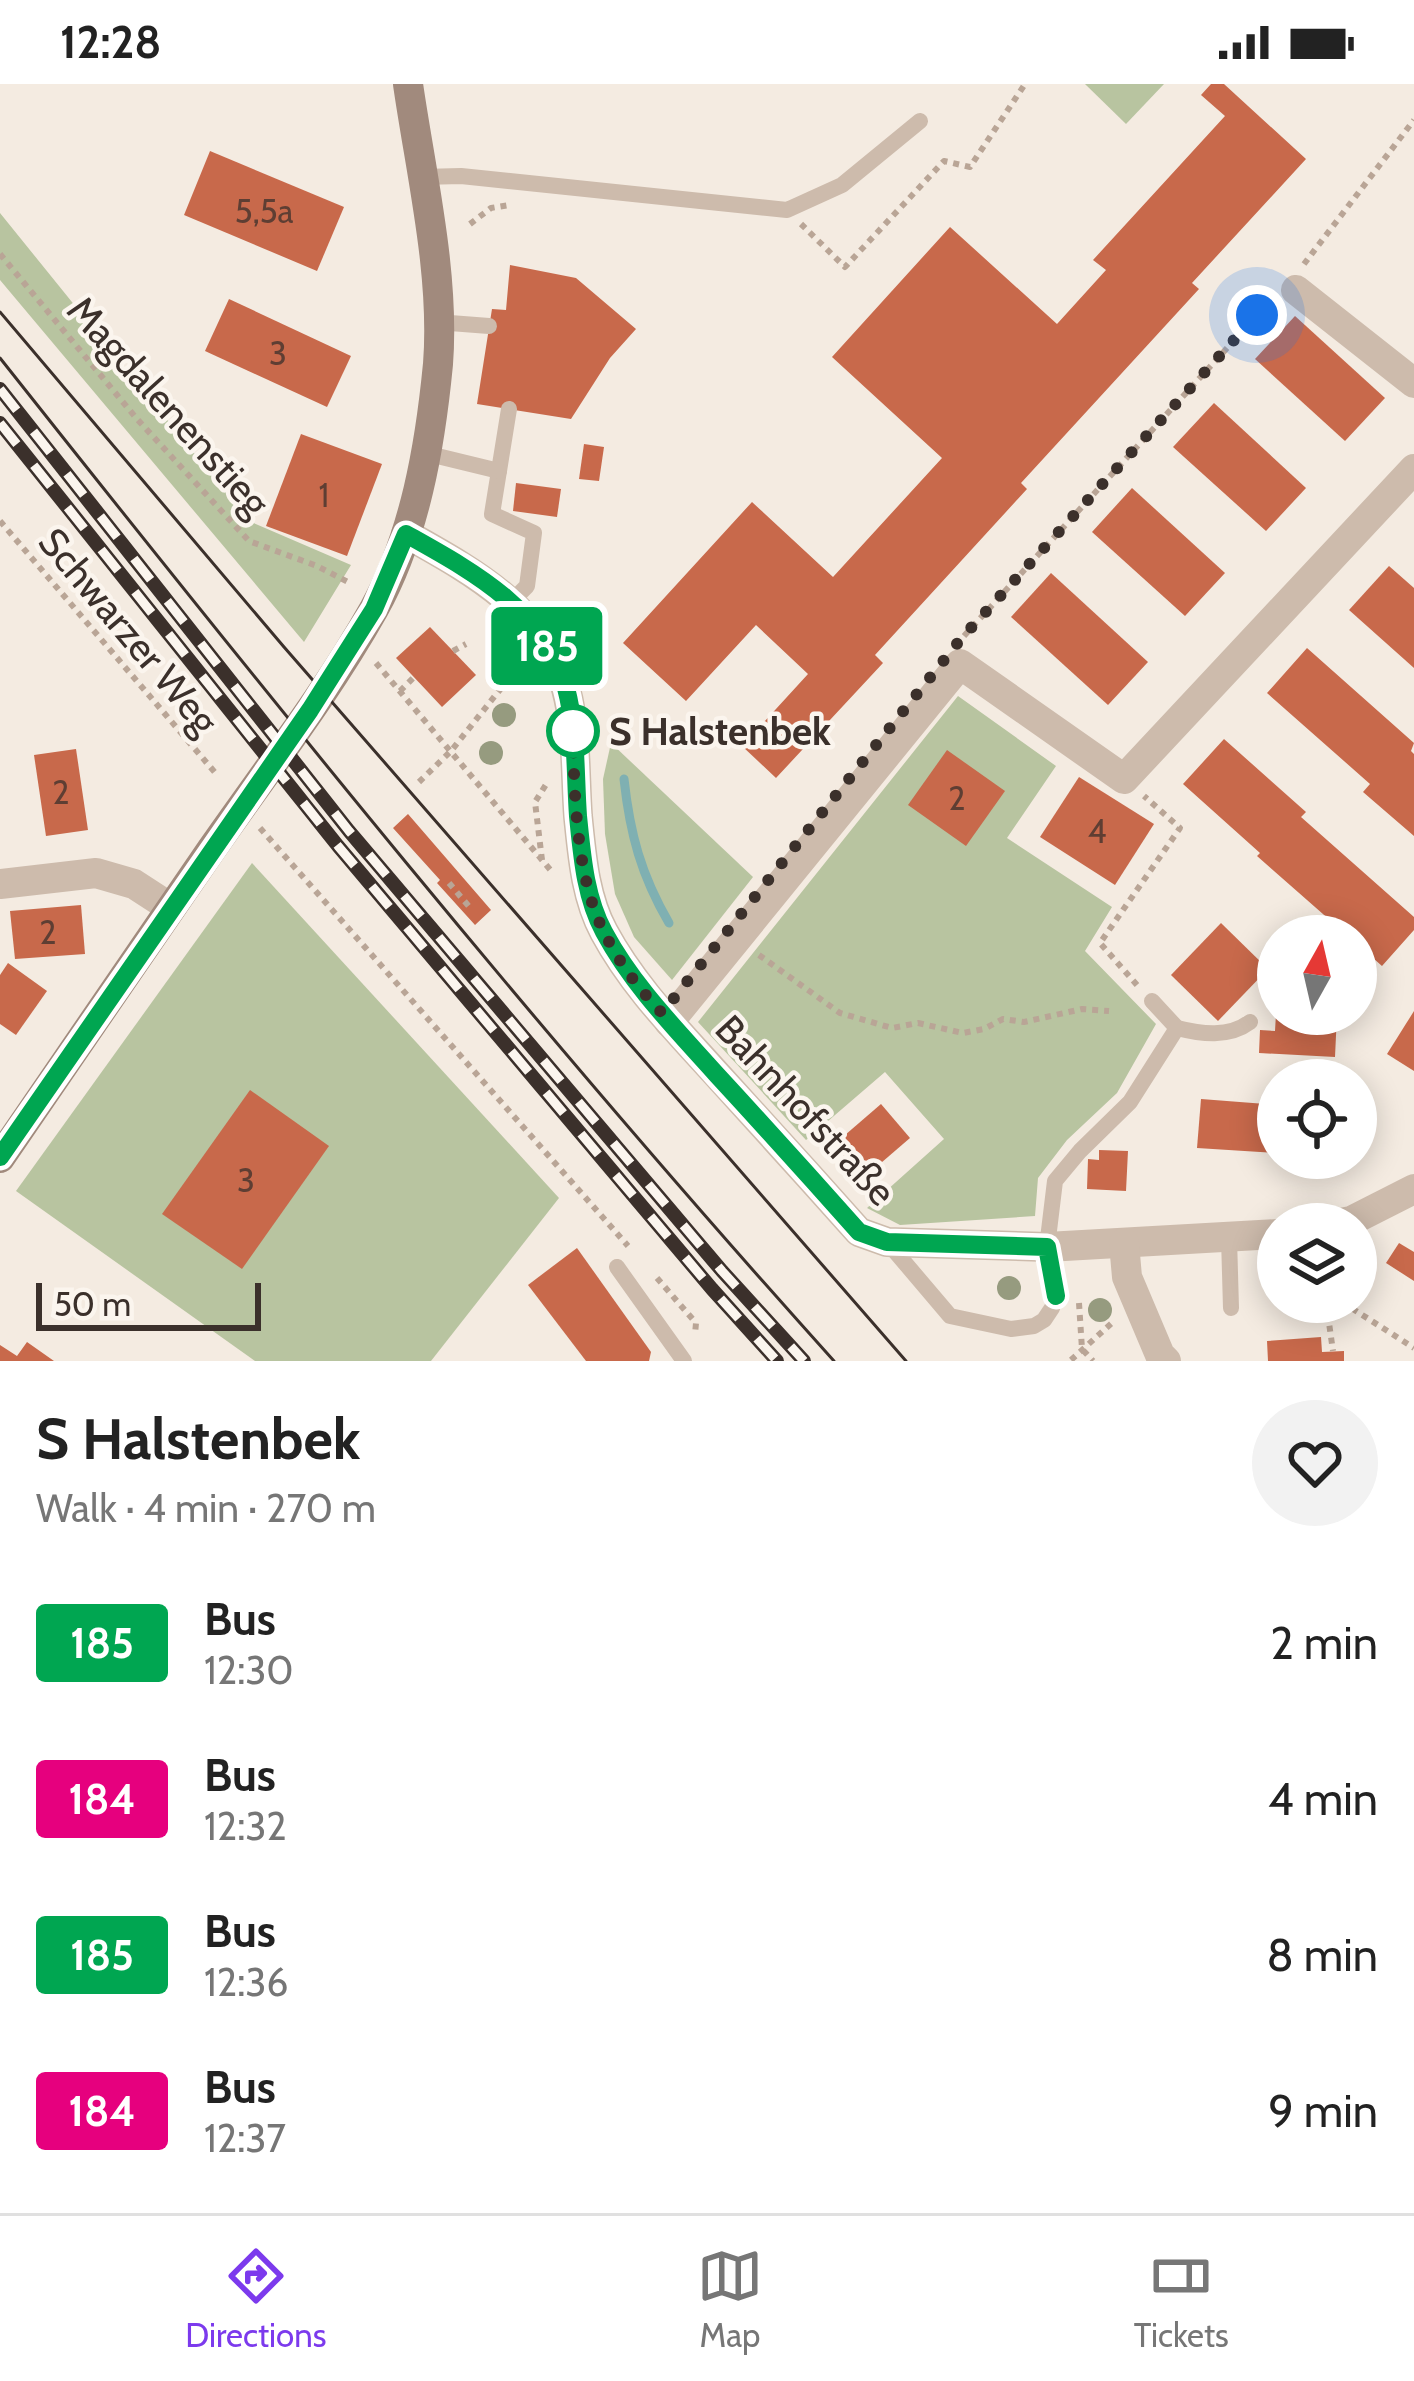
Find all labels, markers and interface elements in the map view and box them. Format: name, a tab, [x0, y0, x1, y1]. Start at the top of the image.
text: 12:28	[60, 15, 161, 69]
house number: 5,5a	[235, 191, 293, 231]
your location	[1227, 285, 1287, 345]
street label: Magdalenenstieg	[58, 286, 281, 526]
house number: 3	[269, 333, 287, 373]
house number: 1	[319, 475, 329, 515]
street label: Schwarzer Weg	[29, 518, 229, 744]
line badge: 185	[478, 607, 616, 685]
text: 185	[515, 620, 579, 672]
marker: S Halstenbek	[548, 706, 598, 756]
place label: S Halstenbek	[609, 707, 831, 755]
house number: 2	[52, 772, 70, 812]
house number: 2	[948, 778, 966, 818]
house number: 4	[1087, 811, 1107, 851]
house number: 2	[39, 912, 57, 952]
north arrow	[1257, 915, 1377, 1035]
map controls	[1257, 915, 1377, 1323]
street label: Bahnhofstraße	[706, 1005, 906, 1215]
button: locate	[1257, 1059, 1377, 1179]
house number: 3	[237, 1160, 255, 1200]
button: layers	[1257, 1203, 1377, 1323]
scale bar	[36, 1277, 261, 1330]
text: 50 m	[54, 1284, 131, 1324]
button: heart	[1252, 1400, 1378, 1526]
text: S Halstenbek	[36, 1404, 360, 1473]
text: Walk · 4 min · 270 m	[36, 1484, 376, 1532]
text: Bus	[204, 1592, 276, 1646]
text: 2 min	[1270, 1616, 1378, 1670]
text: 185	[70, 1617, 134, 1669]
text: 12:30	[204, 1646, 294, 1694]
text: Bus	[204, 1748, 276, 1802]
text: 4 min	[1268, 1772, 1378, 1826]
text: 184	[69, 1773, 135, 1825]
text: 12:32	[204, 1802, 287, 1850]
text: Bus	[204, 1904, 276, 1958]
text: 8 min	[1266, 1928, 1378, 1982]
text: 185	[70, 1929, 134, 1981]
text: 12:36	[204, 1958, 289, 2006]
text: Bus	[204, 2060, 276, 2114]
text: 9 min	[1268, 2084, 1378, 2138]
text: 184	[69, 2085, 135, 2137]
text: 12:37	[204, 2114, 286, 2162]
tab: Directions	[185, 2243, 326, 2355]
tab: Map	[697, 2243, 763, 2355]
tab: Tickets	[1134, 2243, 1229, 2355]

